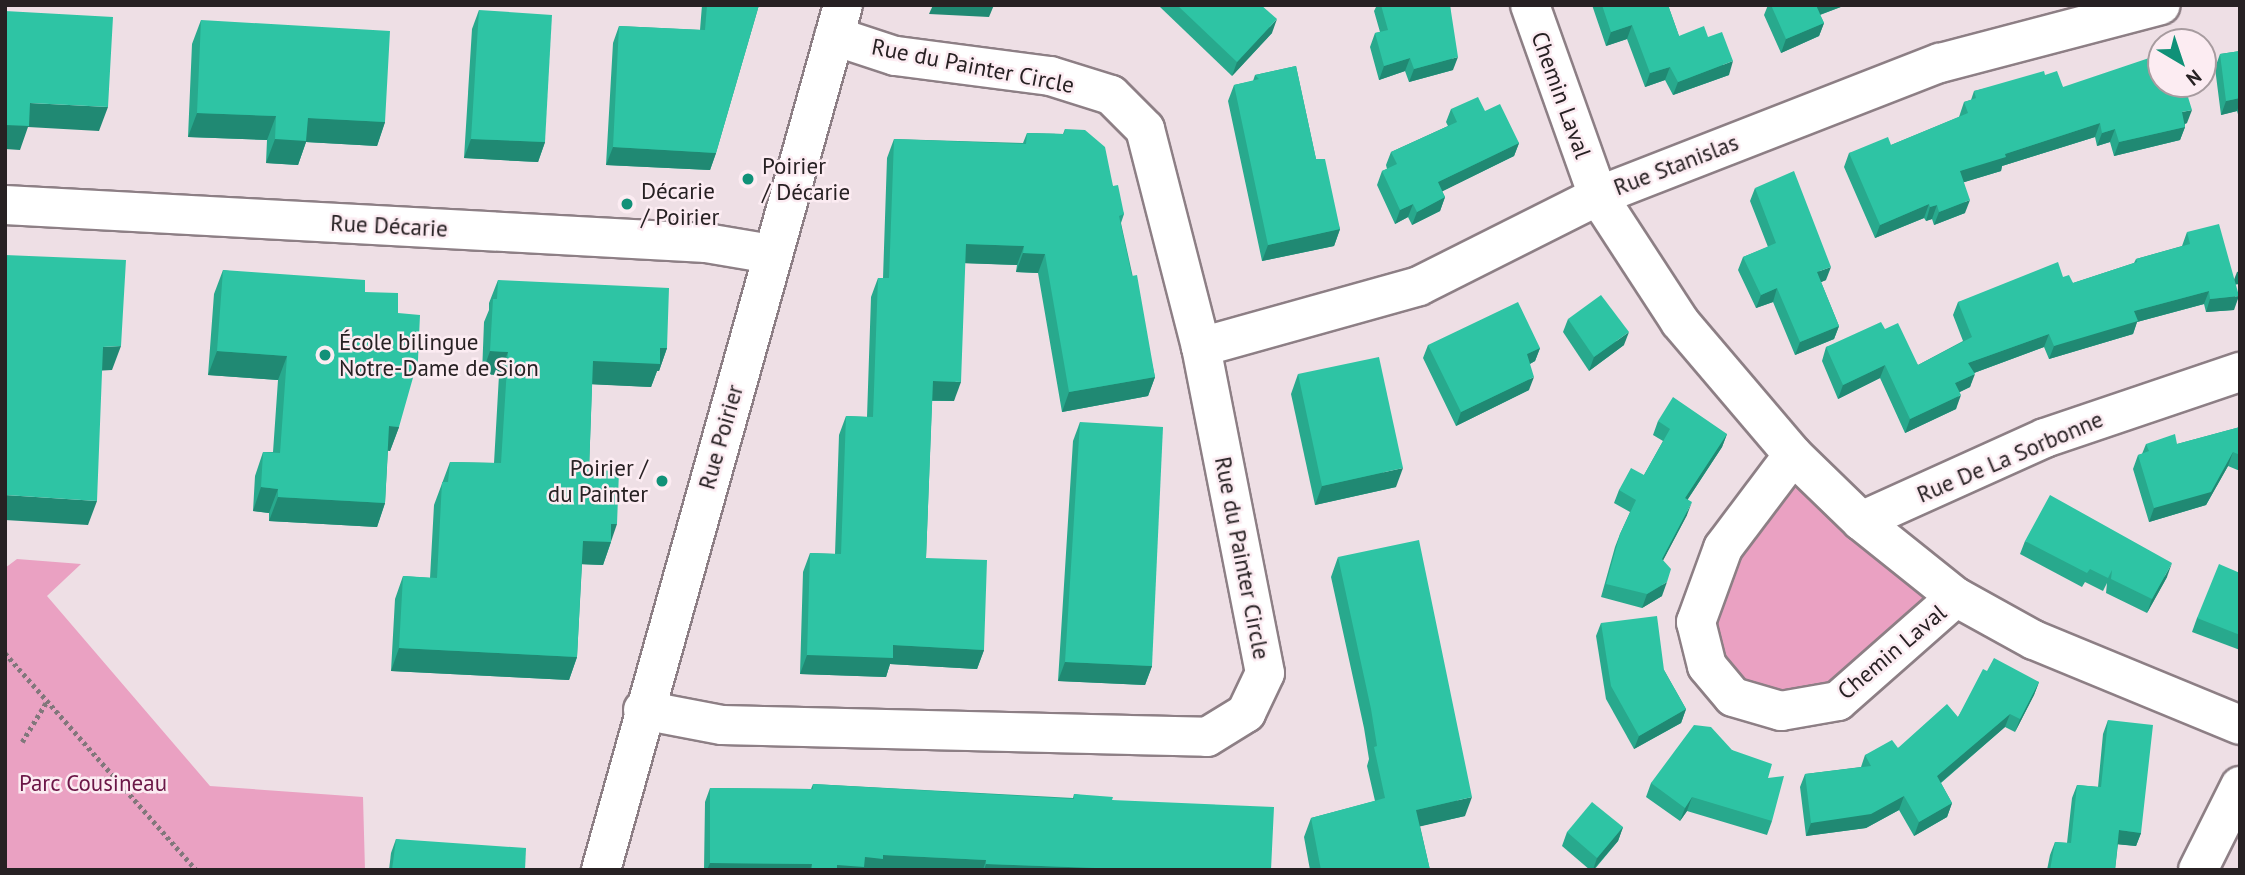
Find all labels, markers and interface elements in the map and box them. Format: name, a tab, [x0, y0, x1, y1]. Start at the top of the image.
street label: Chemin Laval	[1525, 28, 1597, 162]
north arrow	[2147, 28, 2217, 98]
street label: Rue du Painter Circle	[869, 33, 1077, 99]
text: N	[2182, 65, 2206, 91]
street label: Rue Stanislas	[1610, 129, 1742, 201]
place label: Poirier / Décarie	[762, 152, 850, 206]
marker: Poirier / Décarie	[740, 171, 756, 187]
place label: Décarie / Poirier	[641, 177, 719, 231]
marker: Décarie / Poirier	[619, 196, 635, 212]
street label: Rue Décarie	[330, 209, 448, 243]
place label: École bilingue Notre-Dame de Sion	[339, 328, 539, 382]
marker: École bilingue Notre-Dame de Sion	[317, 347, 333, 363]
street label: Rue Poirier	[693, 381, 749, 493]
street label: Rue De La Sorbonne	[1913, 405, 2107, 509]
place label: Poirier / du Painter	[548, 454, 648, 508]
street label: Rue du Painter Circle	[1209, 454, 1275, 662]
marker: Poirier / du Painter	[654, 473, 670, 489]
street label: Chemin Laval	[1832, 599, 1952, 705]
park label: Parc Cousineau	[19, 769, 167, 797]

